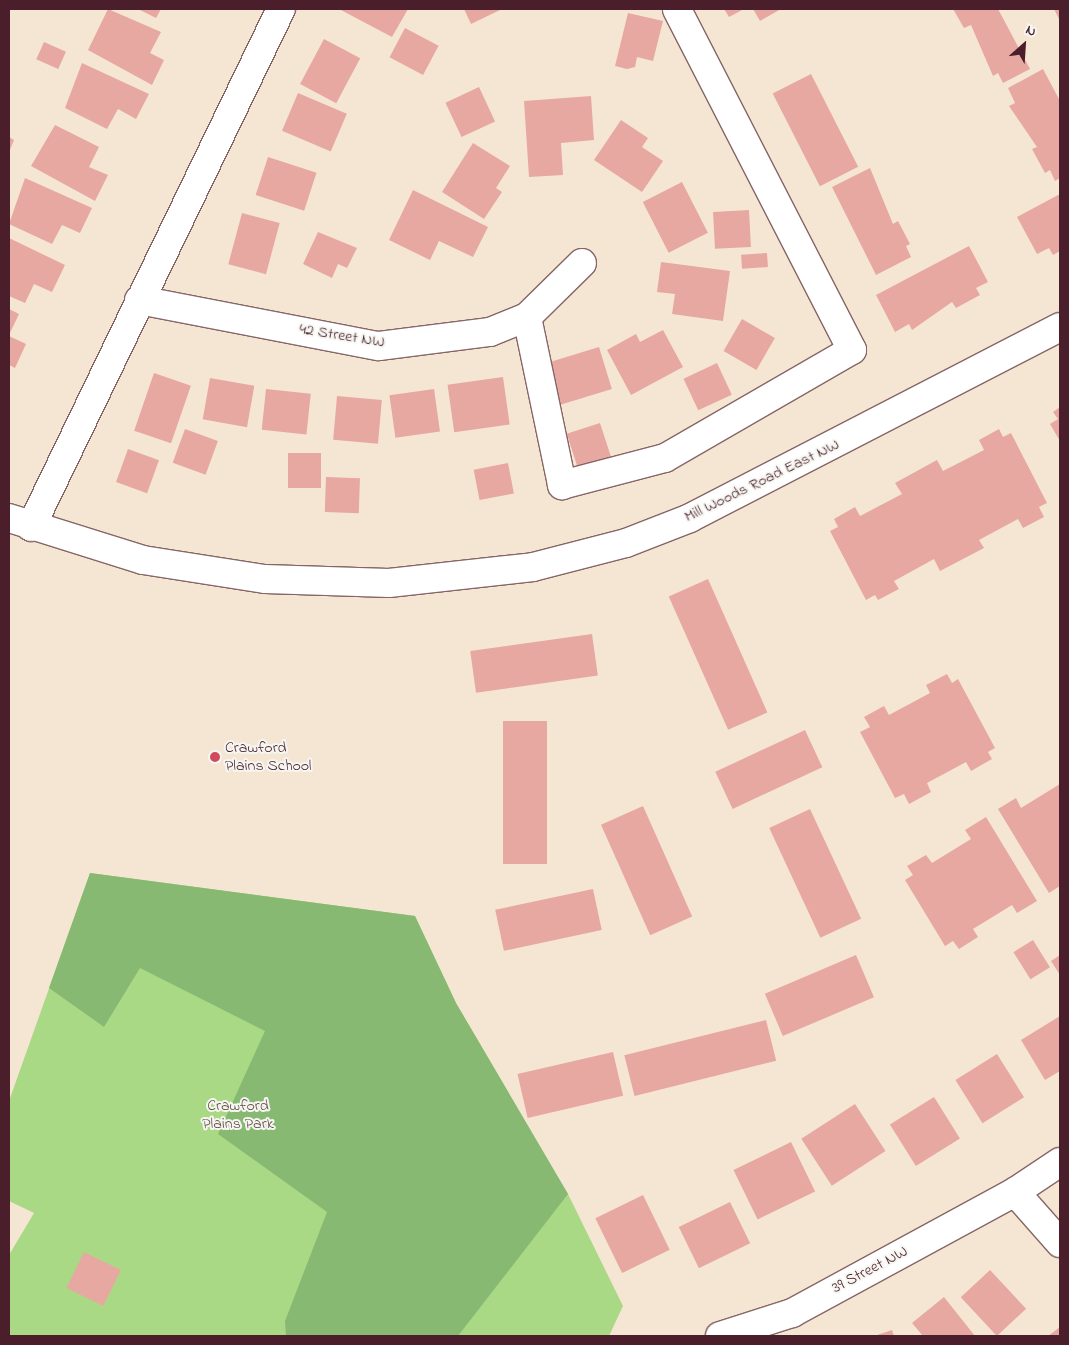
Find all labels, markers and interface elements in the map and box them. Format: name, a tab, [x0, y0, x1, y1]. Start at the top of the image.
north arrow	[999, 20, 1049, 70]
text: N	[1022, 20, 1040, 43]
street label: 42 Street NW	[298, 320, 386, 352]
street label: Mill Woods Road East NW	[681, 435, 843, 527]
place label: Crawford Plains School	[225, 738, 311, 776]
marker: Crawford Plains School	[209, 751, 221, 763]
park label: Crawford Plains Park	[202, 1096, 274, 1134]
street label: 39 Street NW	[829, 1242, 911, 1298]

